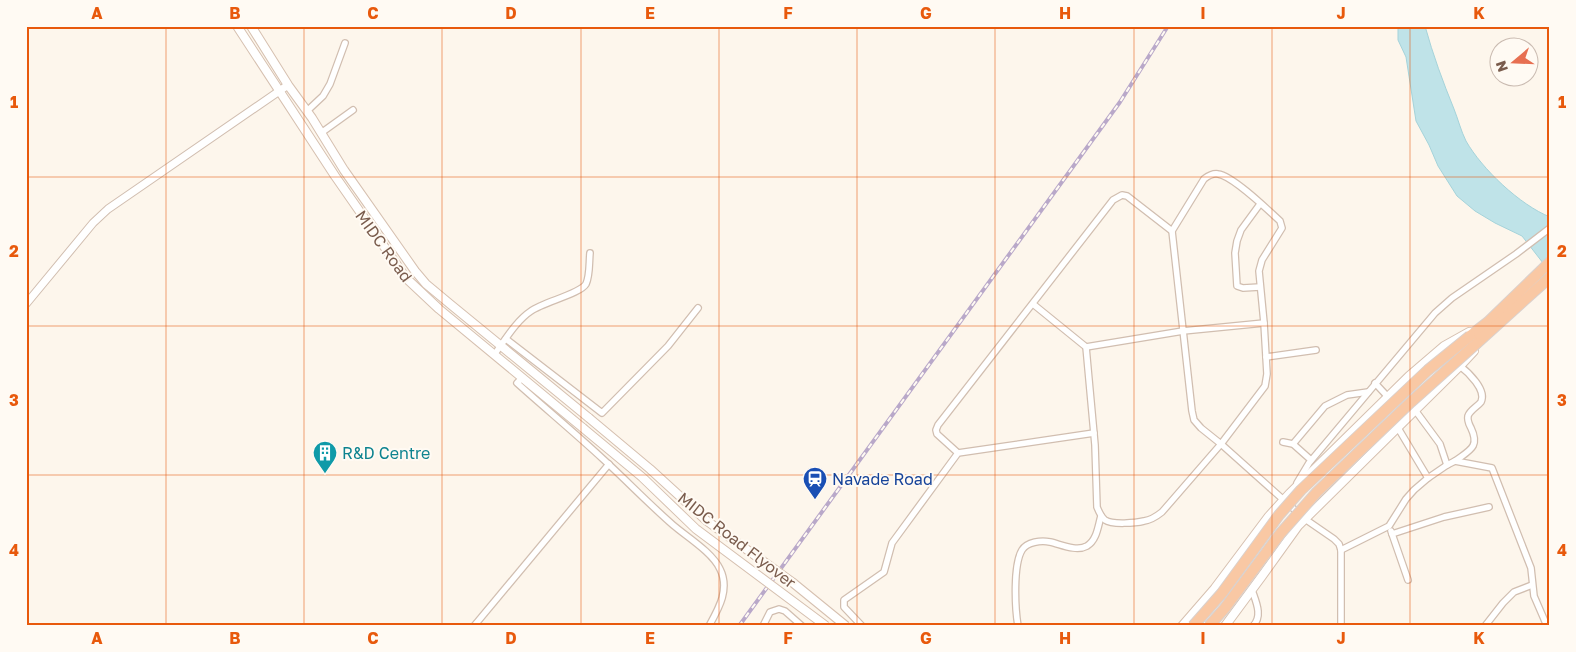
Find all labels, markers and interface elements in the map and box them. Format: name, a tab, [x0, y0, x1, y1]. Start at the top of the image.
text: A	[91, 3, 103, 23]
text: B	[229, 3, 241, 23]
text: C	[367, 3, 379, 23]
text: D	[505, 3, 517, 23]
text: E	[645, 3, 655, 23]
text: F	[783, 3, 793, 23]
text: G	[920, 3, 932, 23]
text: H	[1059, 3, 1071, 23]
text: I	[1200, 3, 1206, 23]
text: J	[1336, 3, 1346, 23]
text: K	[1473, 3, 1485, 23]
north arrow	[1488, 38, 1538, 88]
text: N	[1491, 59, 1511, 74]
text: 1	[10, 92, 18, 112]
text: 1	[1558, 92, 1566, 112]
street label: MIDC Road	[351, 206, 417, 286]
text: 2	[9, 241, 19, 261]
text: 2	[1557, 241, 1567, 261]
text: 3	[9, 390, 19, 410]
text: 3	[1557, 390, 1567, 410]
building icon: R&D Centre	[312, 440, 338, 474]
place label: R&D Centre	[342, 443, 430, 463]
station icon: Navade Road	[802, 466, 828, 500]
place label: Navade Road	[832, 469, 933, 489]
street label: MIDC Road Flyover	[674, 488, 800, 592]
text: 4	[9, 540, 19, 560]
text: 4	[1557, 540, 1567, 560]
text: A	[91, 628, 103, 648]
text: B	[229, 628, 241, 648]
text: C	[367, 628, 379, 648]
text: D	[505, 628, 517, 648]
text: E	[645, 628, 655, 648]
text: F	[783, 628, 793, 648]
text: G	[920, 628, 932, 648]
text: H	[1059, 628, 1071, 648]
text: I	[1200, 628, 1206, 648]
text: J	[1336, 628, 1346, 648]
text: K	[1473, 628, 1485, 648]

